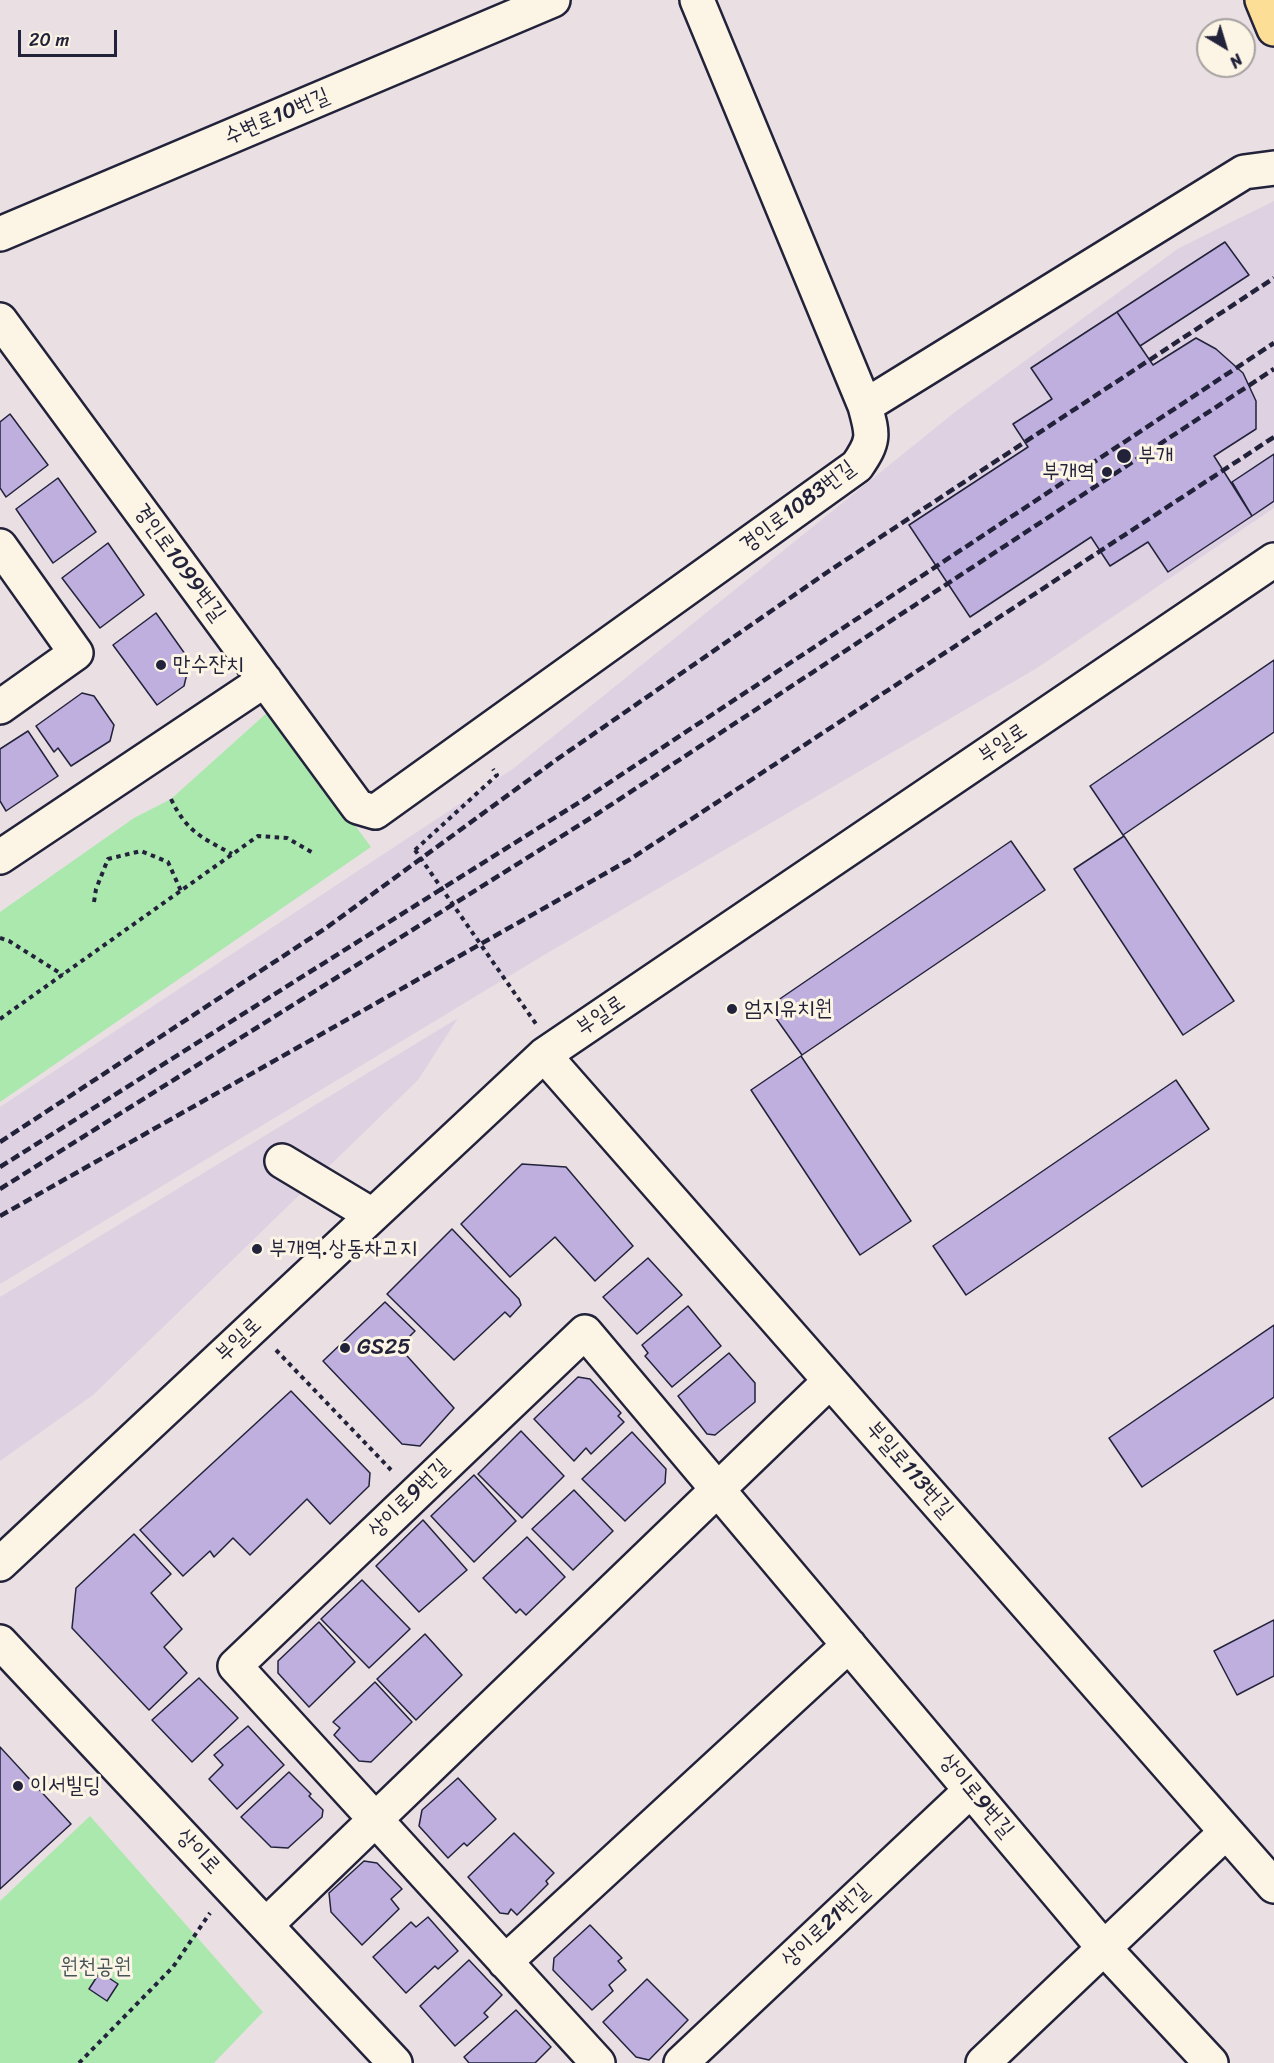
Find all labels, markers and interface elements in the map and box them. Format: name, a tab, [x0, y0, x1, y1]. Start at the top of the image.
scale bar	[21, 18, 120, 56]
north arrow	[1196, 18, 1256, 78]
text: 20 m	[29, 24, 69, 56]
text: N	[1223, 46, 1249, 76]
street label: 수변로10번길	[220, 83, 334, 151]
place label: 부개	[1138, 443, 1173, 469]
marker: 부개	[1115, 447, 1133, 465]
street label: 경인로1083번길	[735, 455, 861, 559]
place label: 부개역	[1042, 459, 1095, 485]
marker: 부개역	[1100, 465, 1114, 479]
street label: 경인로1099번길	[128, 499, 230, 627]
place label: 만수잔치	[173, 652, 244, 678]
marker: 만수잔치	[154, 658, 168, 672]
street label: 부일로	[974, 718, 1032, 770]
street label: 부일로	[572, 990, 630, 1042]
place label: 엄지유치원	[744, 996, 833, 1022]
marker: 엄지유치원	[725, 1002, 739, 1016]
place label: 부개역.상동차고지	[269, 1236, 417, 1262]
marker: 부개역.상동차고지	[250, 1242, 264, 1256]
street label: 부일로	[211, 1312, 267, 1368]
place label: GS25	[357, 1335, 411, 1361]
marker: GS25	[338, 1341, 352, 1355]
street label: 부일로113번길	[860, 1416, 958, 1524]
street label: 상이로9번길	[363, 1454, 455, 1544]
street label: 상이로9번길	[933, 1748, 1019, 1844]
place label: 이서빌딩	[30, 1773, 101, 1799]
marker: 이서빌딩	[11, 1779, 25, 1793]
street label: 상이로	[170, 1824, 226, 1880]
street label: 상이로21번길	[777, 1879, 875, 1973]
park label: 원천공원	[61, 1954, 131, 1980]

